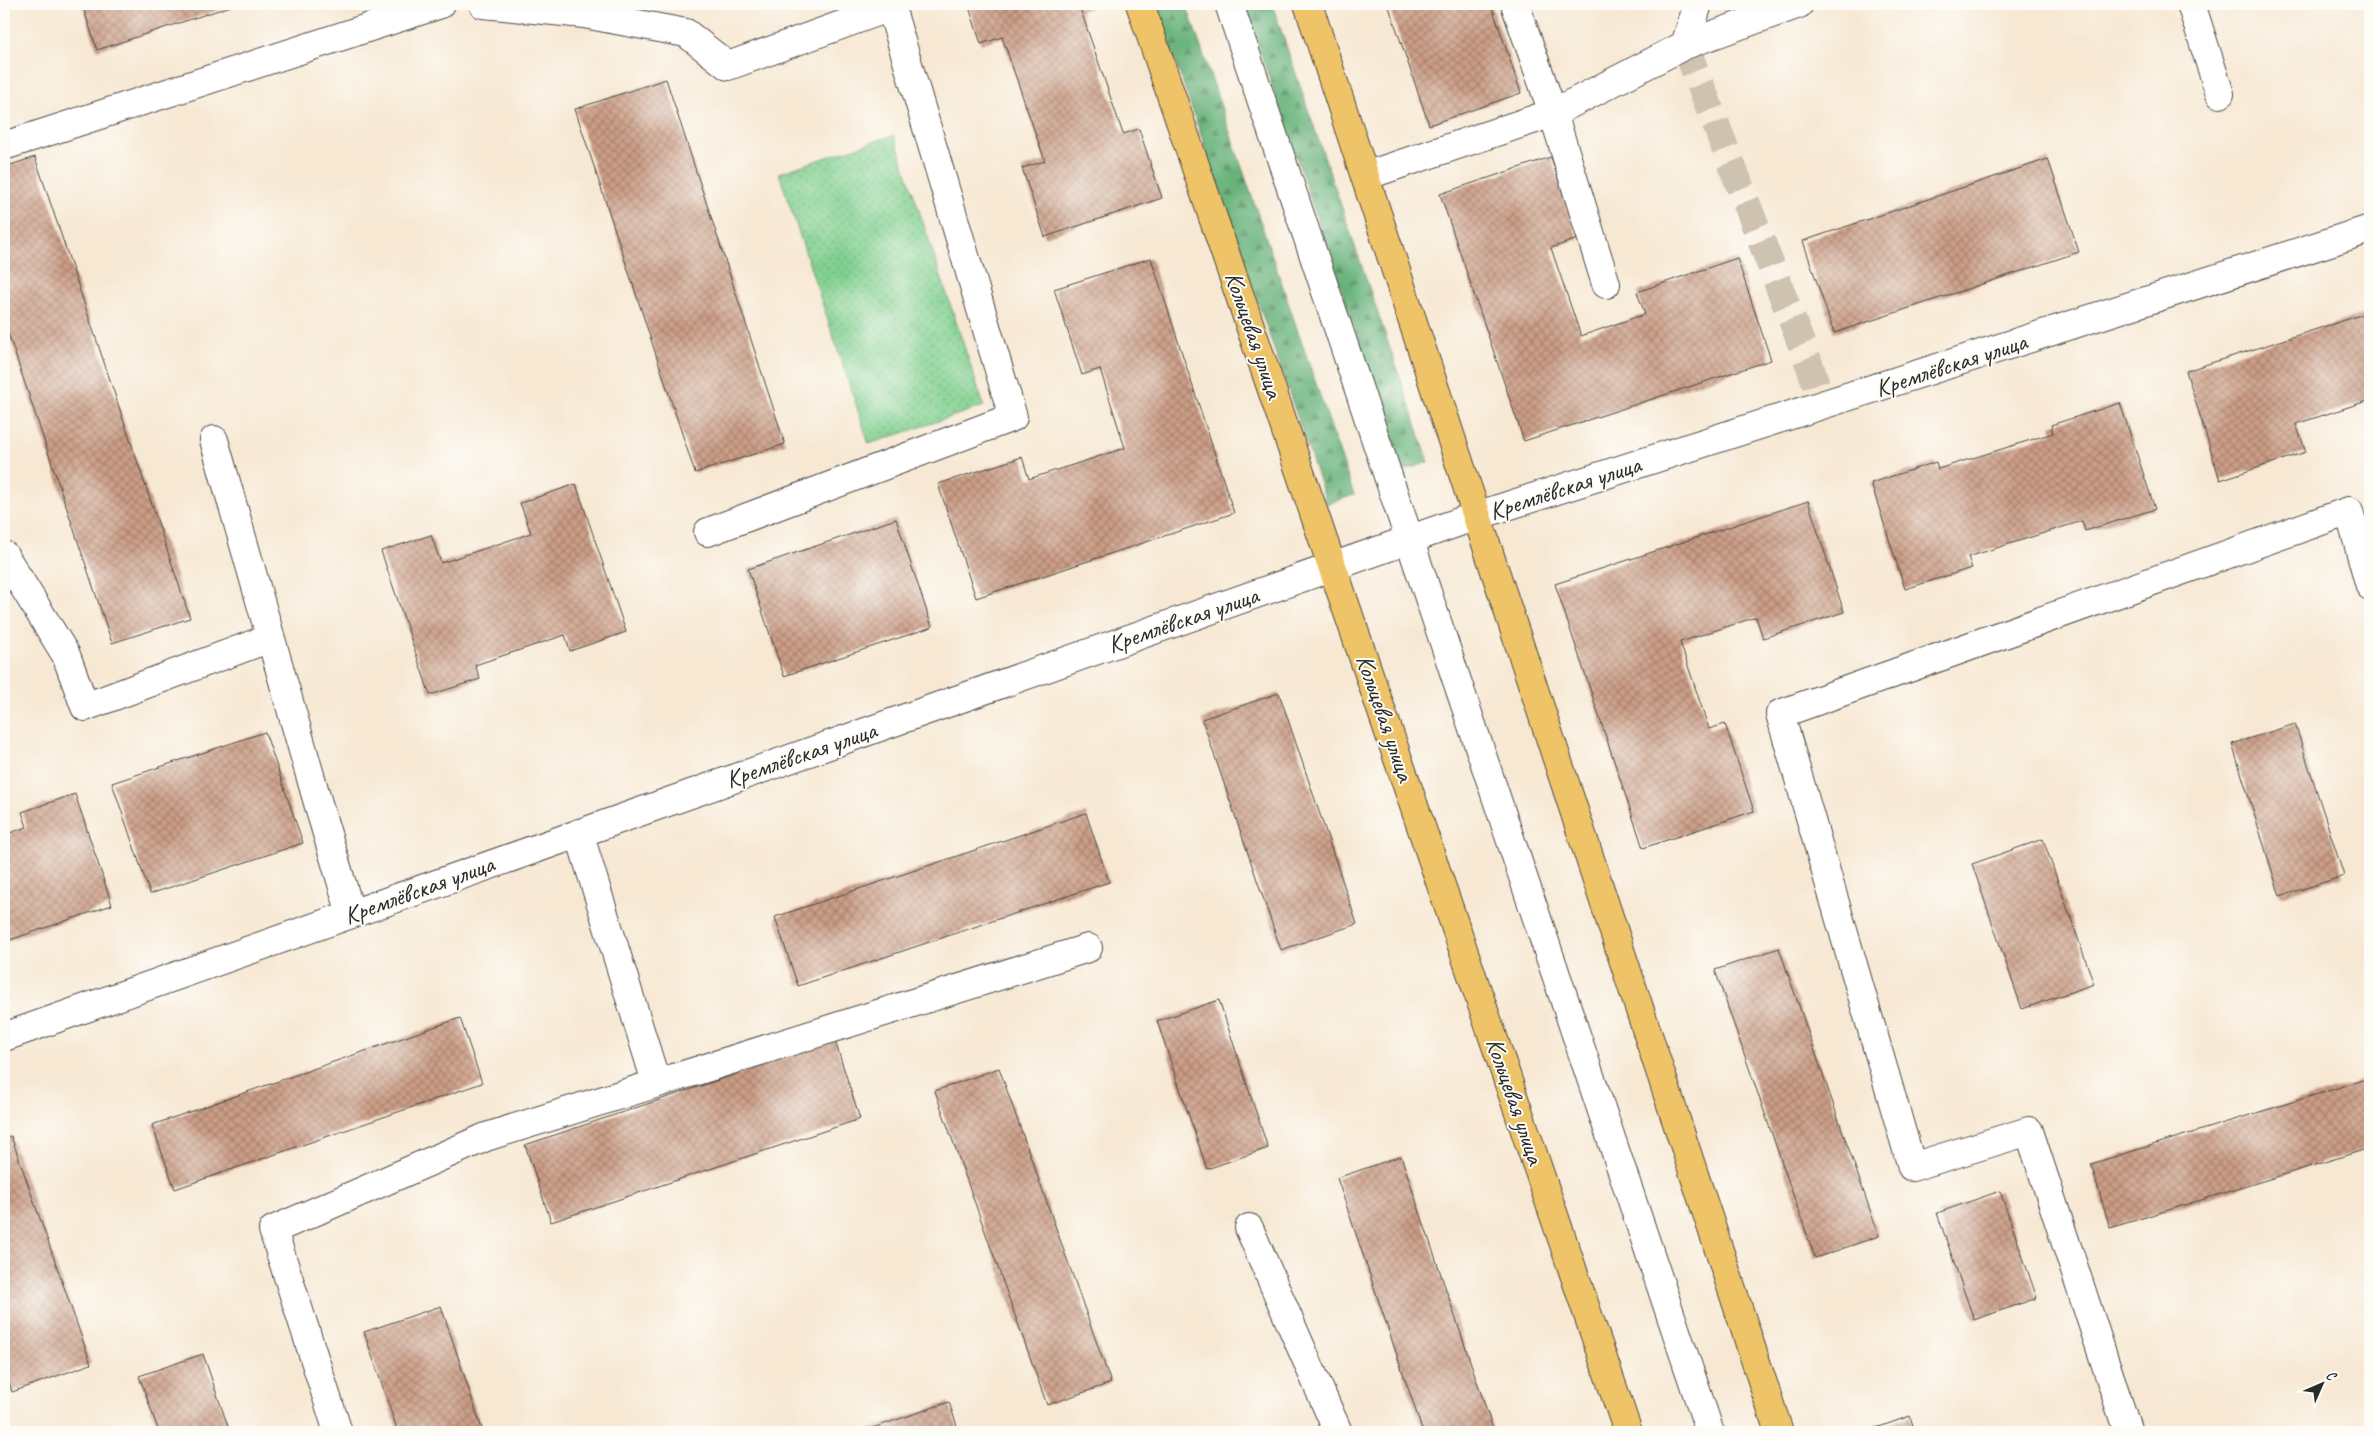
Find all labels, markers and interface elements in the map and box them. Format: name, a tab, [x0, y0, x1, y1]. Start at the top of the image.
street label: Кольцевая улица	[1217, 267, 1291, 405]
street label: Кремлёвская улица	[1871, 325, 2033, 405]
street label: Кремлёвская улица	[1485, 448, 1647, 528]
street label: Кремлёвская улица	[1103, 579, 1264, 661]
street label: Кольцевая улица	[1348, 650, 1422, 788]
street label: Кремлёвская улица	[721, 714, 882, 796]
street label: Кремлёвская улица	[340, 847, 500, 932]
street label: Кольцевая улица	[1478, 1033, 1552, 1171]
north arrow	[2296, 1358, 2346, 1408]
text: С	[2322, 1367, 2341, 1385]

